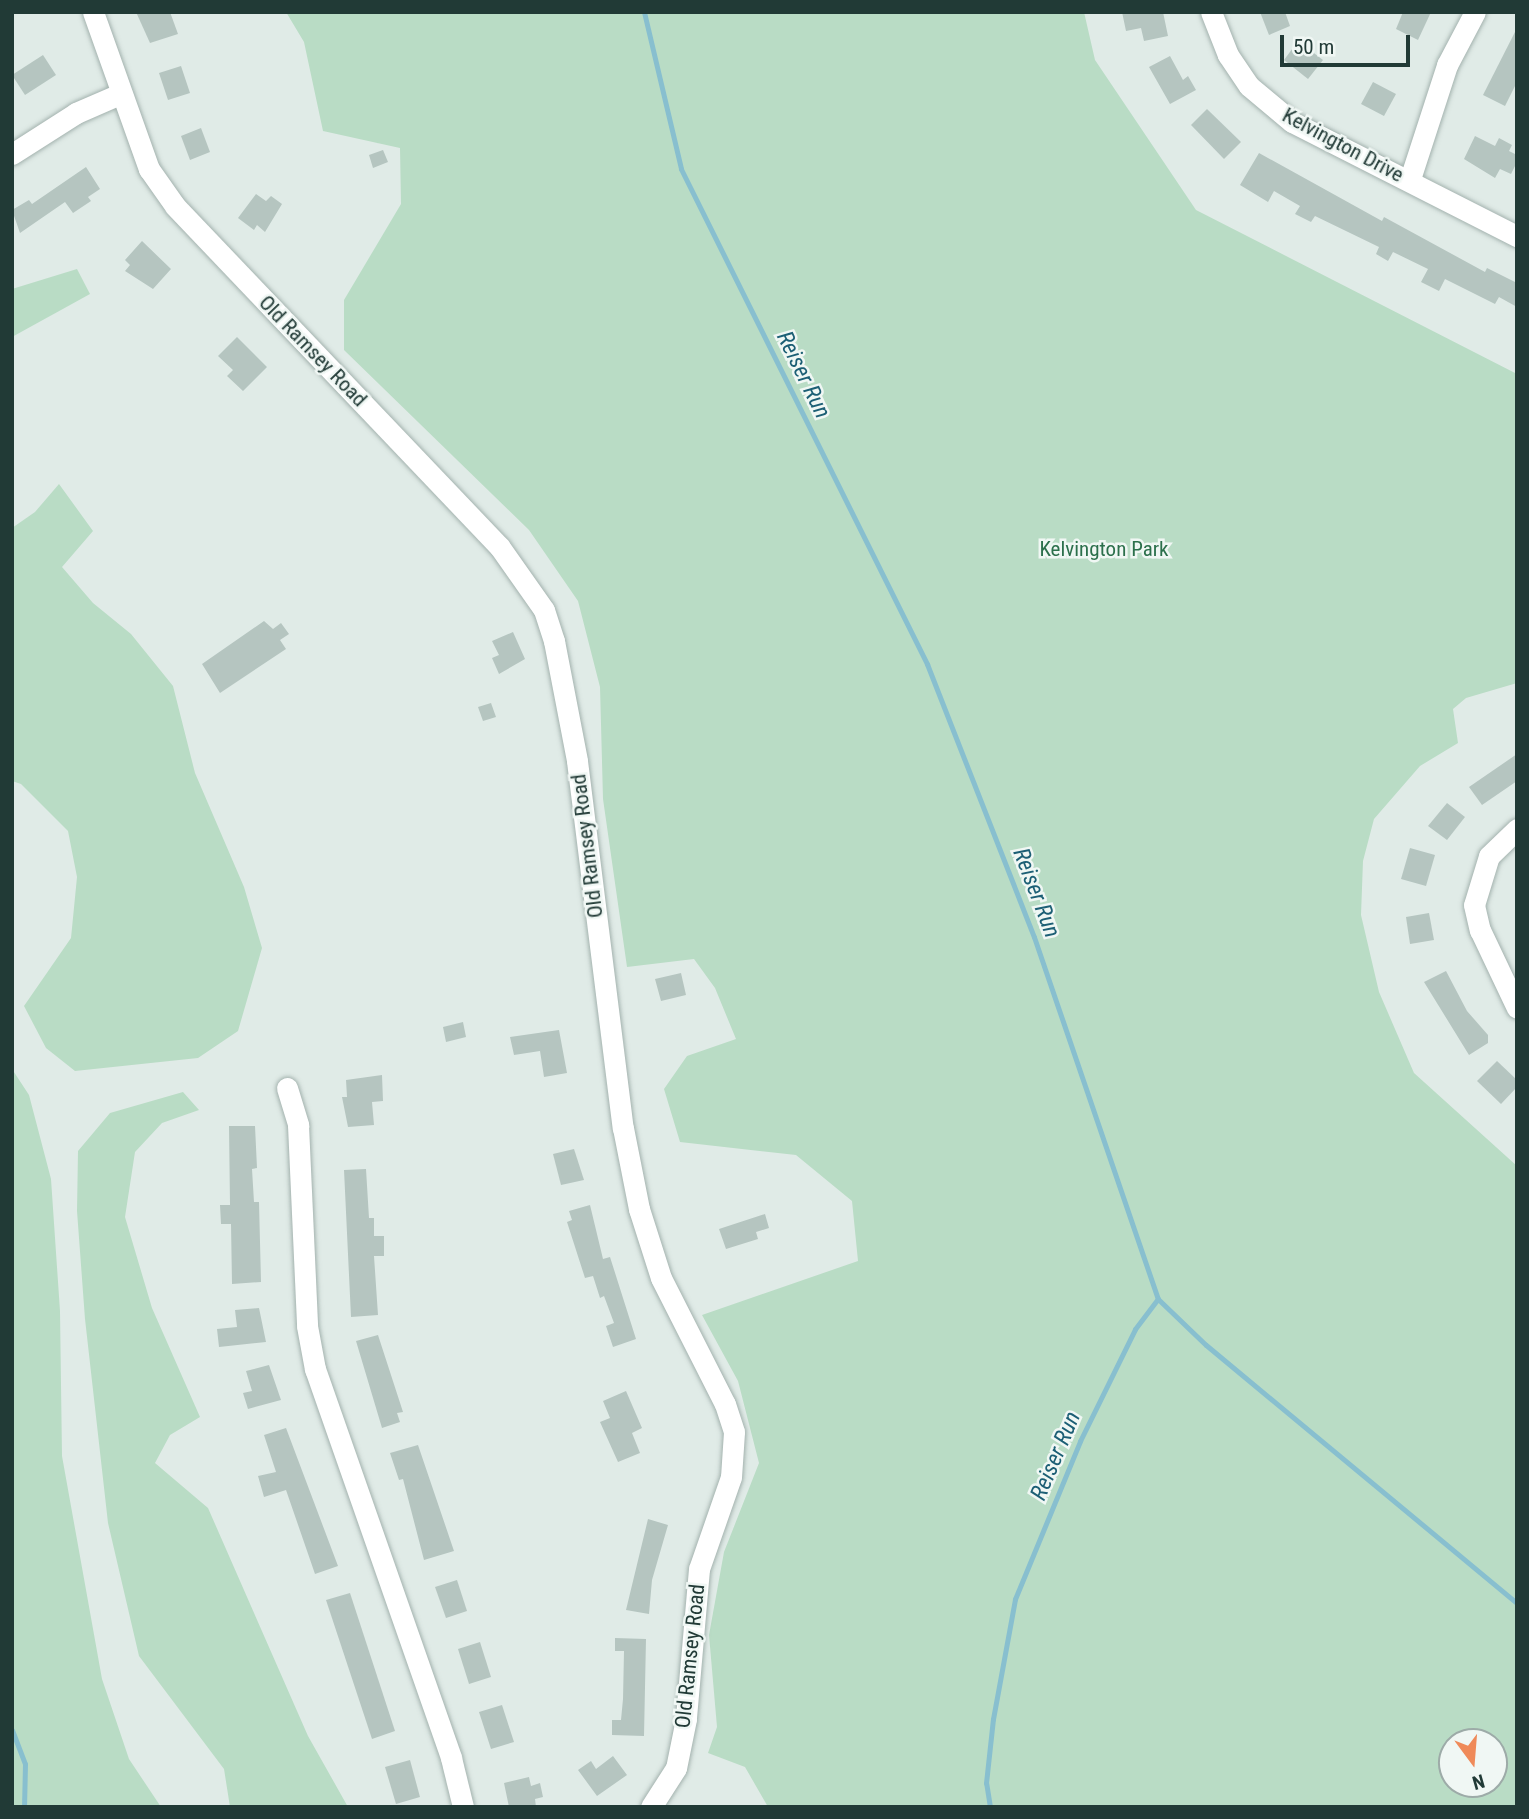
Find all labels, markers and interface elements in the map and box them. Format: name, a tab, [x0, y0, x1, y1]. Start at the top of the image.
scale bar	[1284, 21, 1414, 65]
text: 50 m	[1293, 35, 1334, 59]
street label: Kelvington Drive	[1278, 103, 1408, 187]
street label: Old Ramsey Road	[254, 290, 372, 412]
water label: Reiser Run	[770, 327, 836, 423]
park label: Kelvington Park	[1039, 536, 1169, 562]
street label: Old Ramsey Road	[566, 773, 608, 919]
water label: Reiser Run	[1006, 844, 1066, 942]
water label: Reiser Run	[1025, 1408, 1087, 1504]
street label: Old Ramsey Road	[670, 1583, 710, 1729]
north arrow	[1438, 1728, 1508, 1798]
text: N	[1470, 1769, 1487, 1794]

